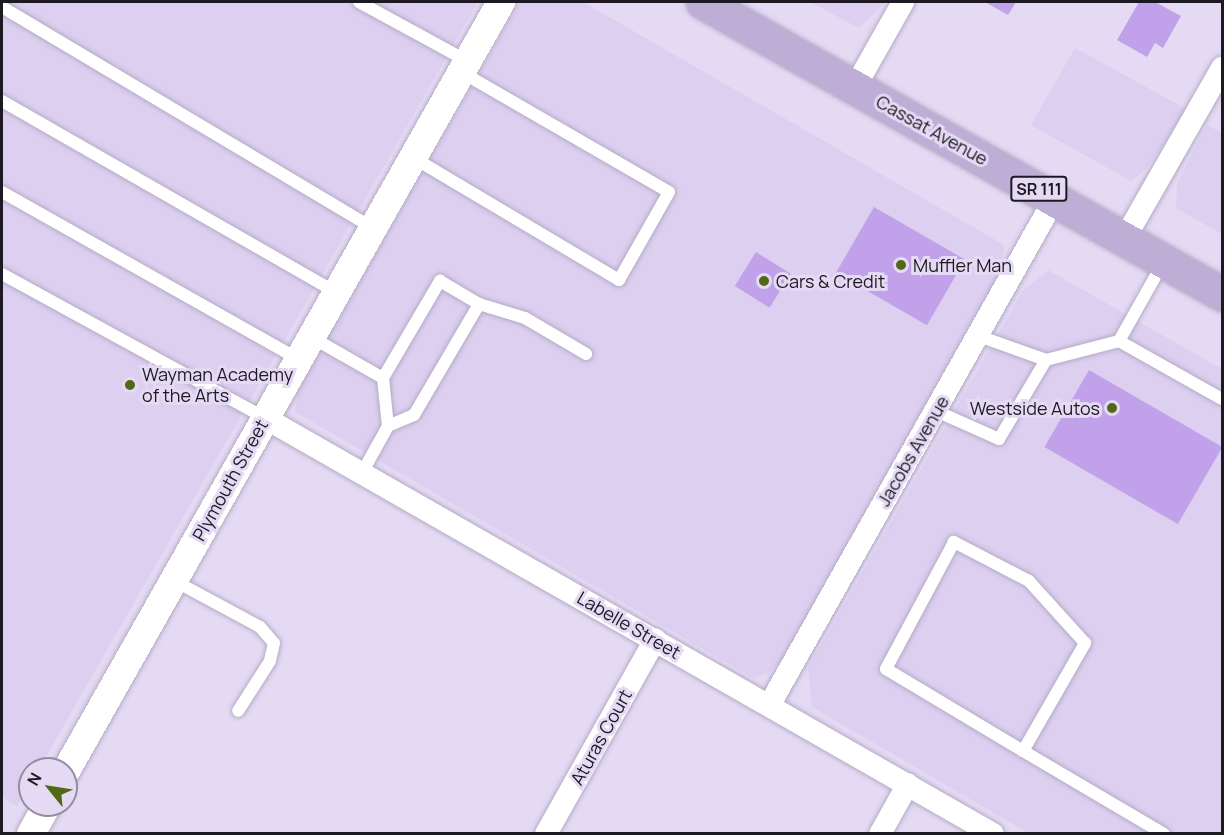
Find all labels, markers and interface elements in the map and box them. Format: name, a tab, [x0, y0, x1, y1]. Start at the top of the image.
street label: Cassat Avenue	[872, 90, 992, 170]
road number: SR 111	[1009, 176, 1069, 202]
place label: Muffler Man	[913, 254, 1012, 276]
marker: Muffler Man	[894, 258, 908, 272]
place label: Cars & Credit	[776, 270, 885, 292]
marker: Cars & Credit	[757, 274, 771, 288]
place label: Wayman Academy of the Arts	[142, 364, 293, 406]
marker: Wayman Academy of the Arts	[123, 378, 137, 392]
street label: Jacobs Avenue	[873, 392, 953, 510]
place label: Westside Autos	[970, 397, 1100, 419]
marker: Westside Autos	[1105, 401, 1119, 415]
street label: Plymouth Street	[188, 416, 272, 544]
street label: Labelle Street	[573, 587, 685, 663]
street label: Aturas Court	[566, 685, 636, 789]
north arrow	[18, 757, 78, 817]
text: N	[22, 769, 47, 789]

